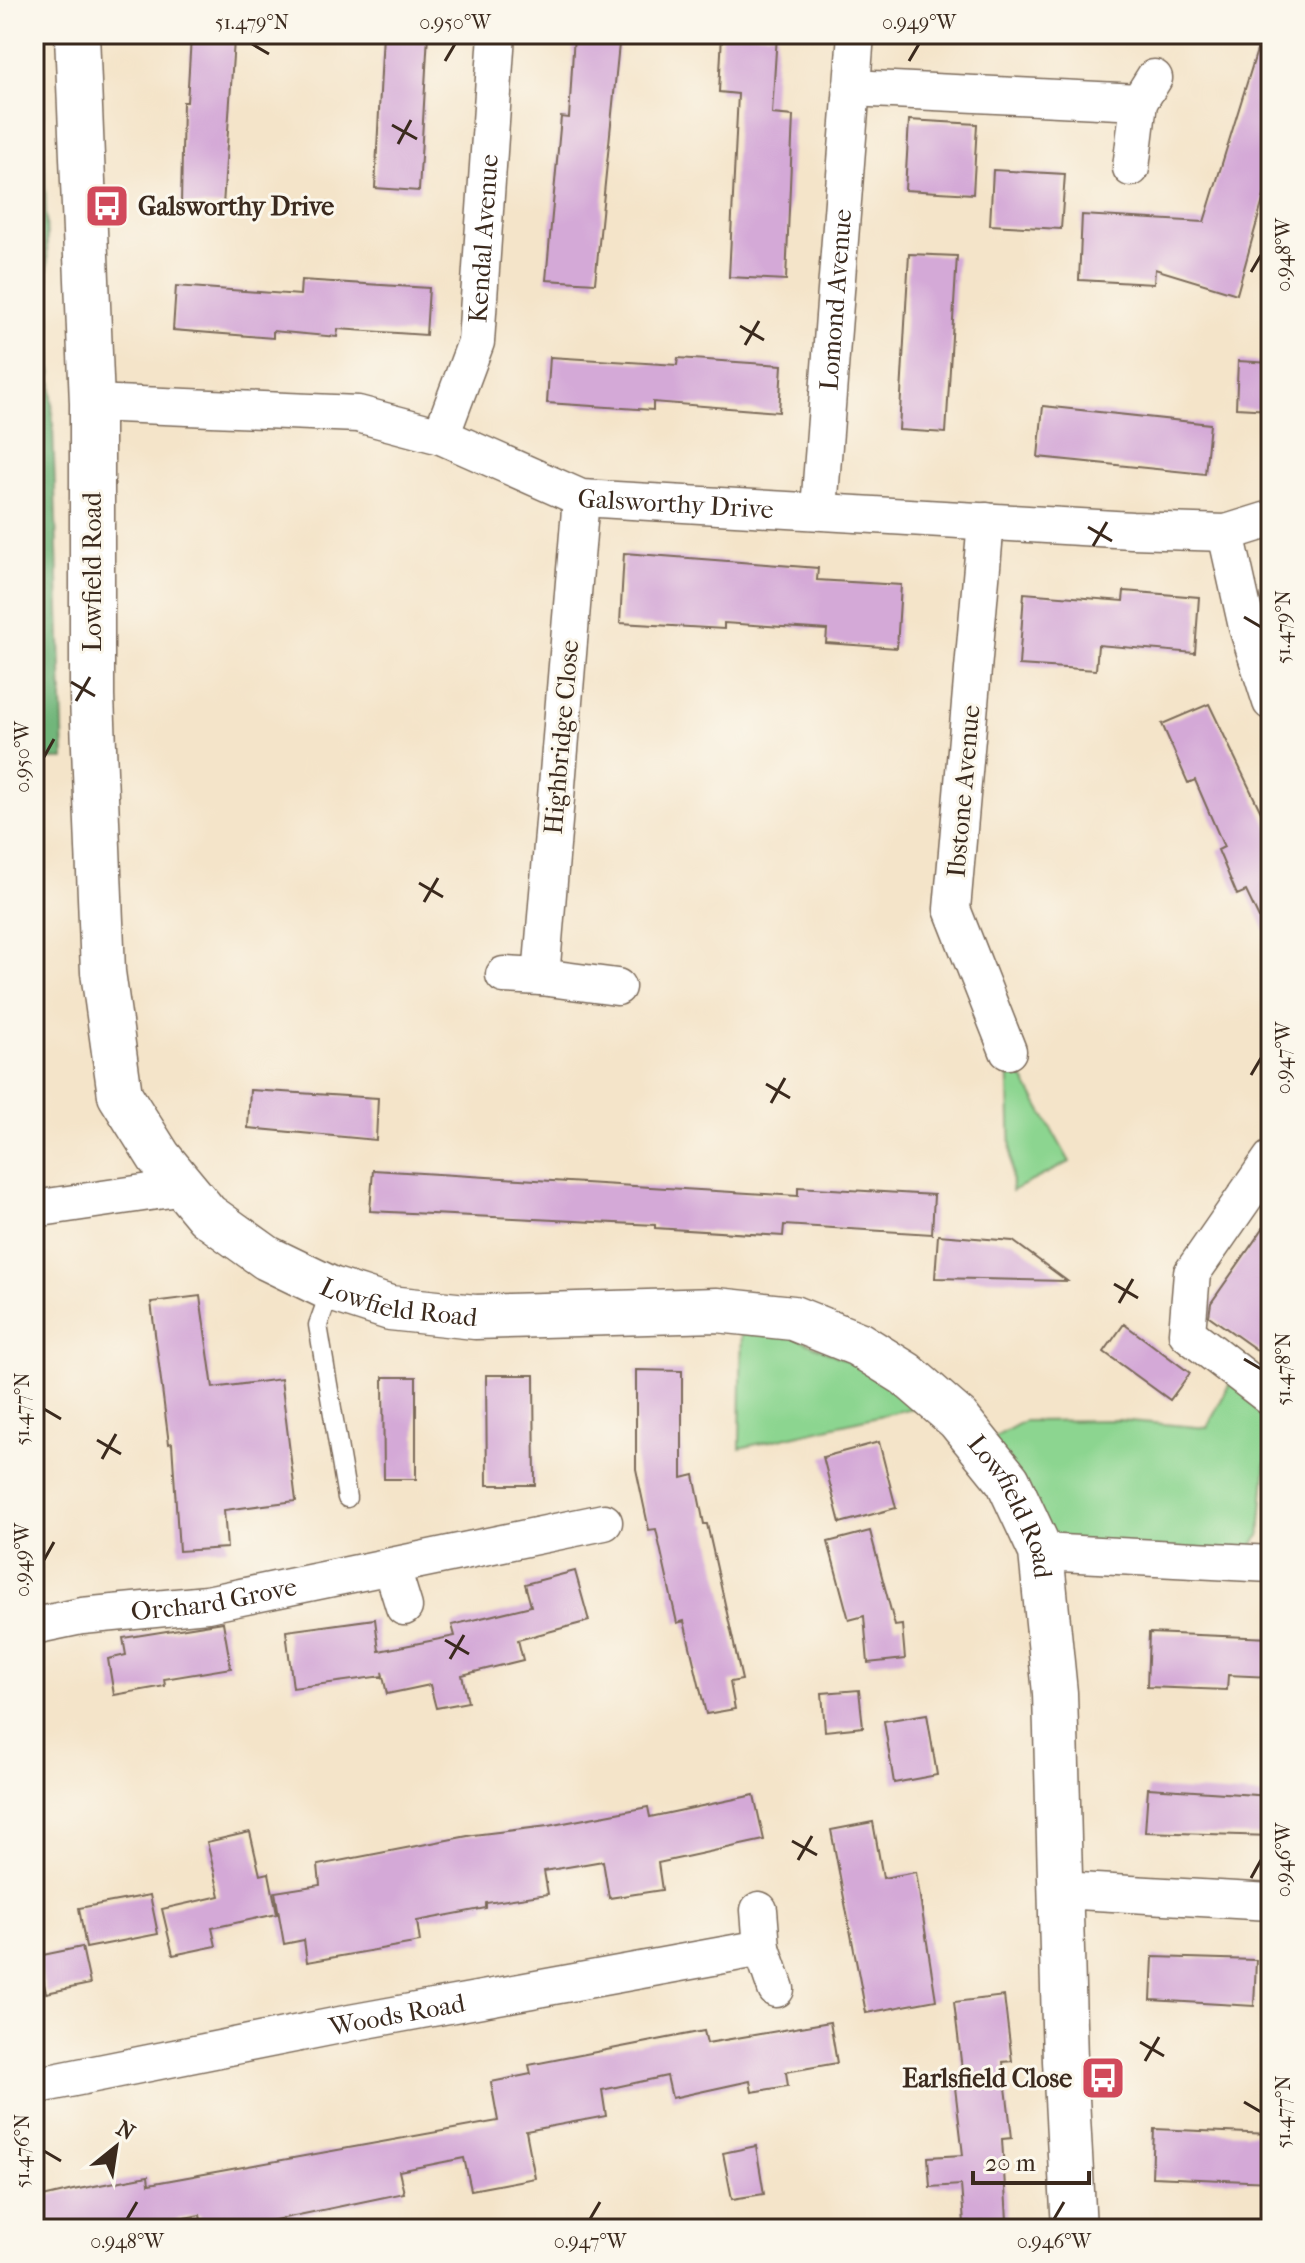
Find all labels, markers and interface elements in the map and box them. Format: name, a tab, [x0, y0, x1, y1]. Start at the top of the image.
text: 51.479°N	[215, 11, 289, 34]
text: 0.950°W	[419, 11, 492, 34]
text: 0.949°W	[882, 11, 957, 34]
street label: Kendal Avenue	[462, 153, 505, 324]
bus stop icon: Galsworthy Drive	[83, 182, 131, 230]
place label: Galsworthy Drive	[138, 191, 334, 222]
street label: Lomond Avenue	[813, 208, 858, 392]
text: 0.948°W	[1272, 217, 1295, 292]
street label: Galsworthy Drive	[577, 483, 775, 525]
street label: Lowfield Road	[77, 491, 108, 652]
text: 51.479°N	[1272, 590, 1295, 664]
street label: Highbridge Close	[538, 638, 585, 836]
street label: Ibstone Avenue	[941, 703, 986, 879]
text: 0.950°W	[11, 720, 34, 793]
text: 0.947°W	[1272, 1020, 1295, 1094]
street label: Lowfield Road	[315, 1271, 480, 1333]
text: 51.478°N	[1272, 1332, 1295, 1406]
text: 51.477°N	[11, 1372, 34, 1446]
street label: Lowfield Road	[961, 1429, 1059, 1581]
text: 0.949°W	[11, 1522, 34, 1597]
street label: Orchard Grove	[130, 1571, 300, 1627]
text: 0.946°W	[1272, 1821, 1295, 1897]
street label: Woods Road	[326, 1987, 468, 2043]
bus stop icon: Earlsfield Close	[1079, 2054, 1127, 2102]
place label: Earlsfield Close	[902, 2063, 1072, 2094]
text: 51.477°N	[1272, 2075, 1295, 2149]
north arrow	[76, 2107, 156, 2187]
text: 51.476°N	[11, 2114, 34, 2188]
text: N	[112, 2115, 139, 2146]
scale bar	[973, 2135, 1089, 2185]
text: 20 m	[985, 2149, 1036, 2177]
text: 0.948°W	[90, 2230, 165, 2253]
text: 0.947°W	[554, 2230, 628, 2253]
text: 0.946°W	[1017, 2230, 1093, 2253]

